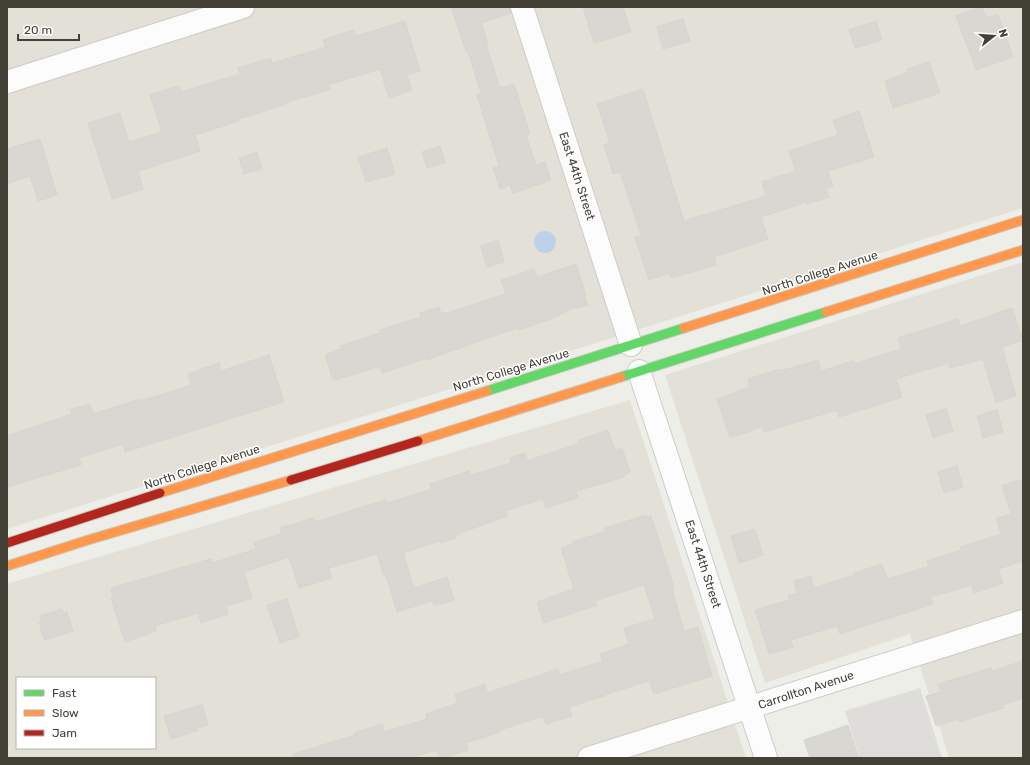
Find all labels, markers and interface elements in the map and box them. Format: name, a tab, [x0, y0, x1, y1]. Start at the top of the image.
scale bar	[18, 16, 79, 42]
north arrow	[974, 16, 1014, 56]
text: 20 m	[24, 23, 52, 37]
text: N	[996, 28, 1010, 39]
street label: East 44th Street	[556, 130, 598, 222]
street label: North College Avenue	[760, 248, 880, 298]
street label: North College Avenue	[451, 346, 571, 394]
street label: North College Avenue	[142, 442, 262, 492]
street label: East 44th Street	[682, 518, 724, 610]
street label: Carrollton Avenue	[756, 668, 856, 712]
legend	[16, 677, 156, 749]
text: Fast	[52, 686, 76, 700]
text: Slow	[52, 706, 79, 720]
text: Jam	[52, 726, 77, 740]

